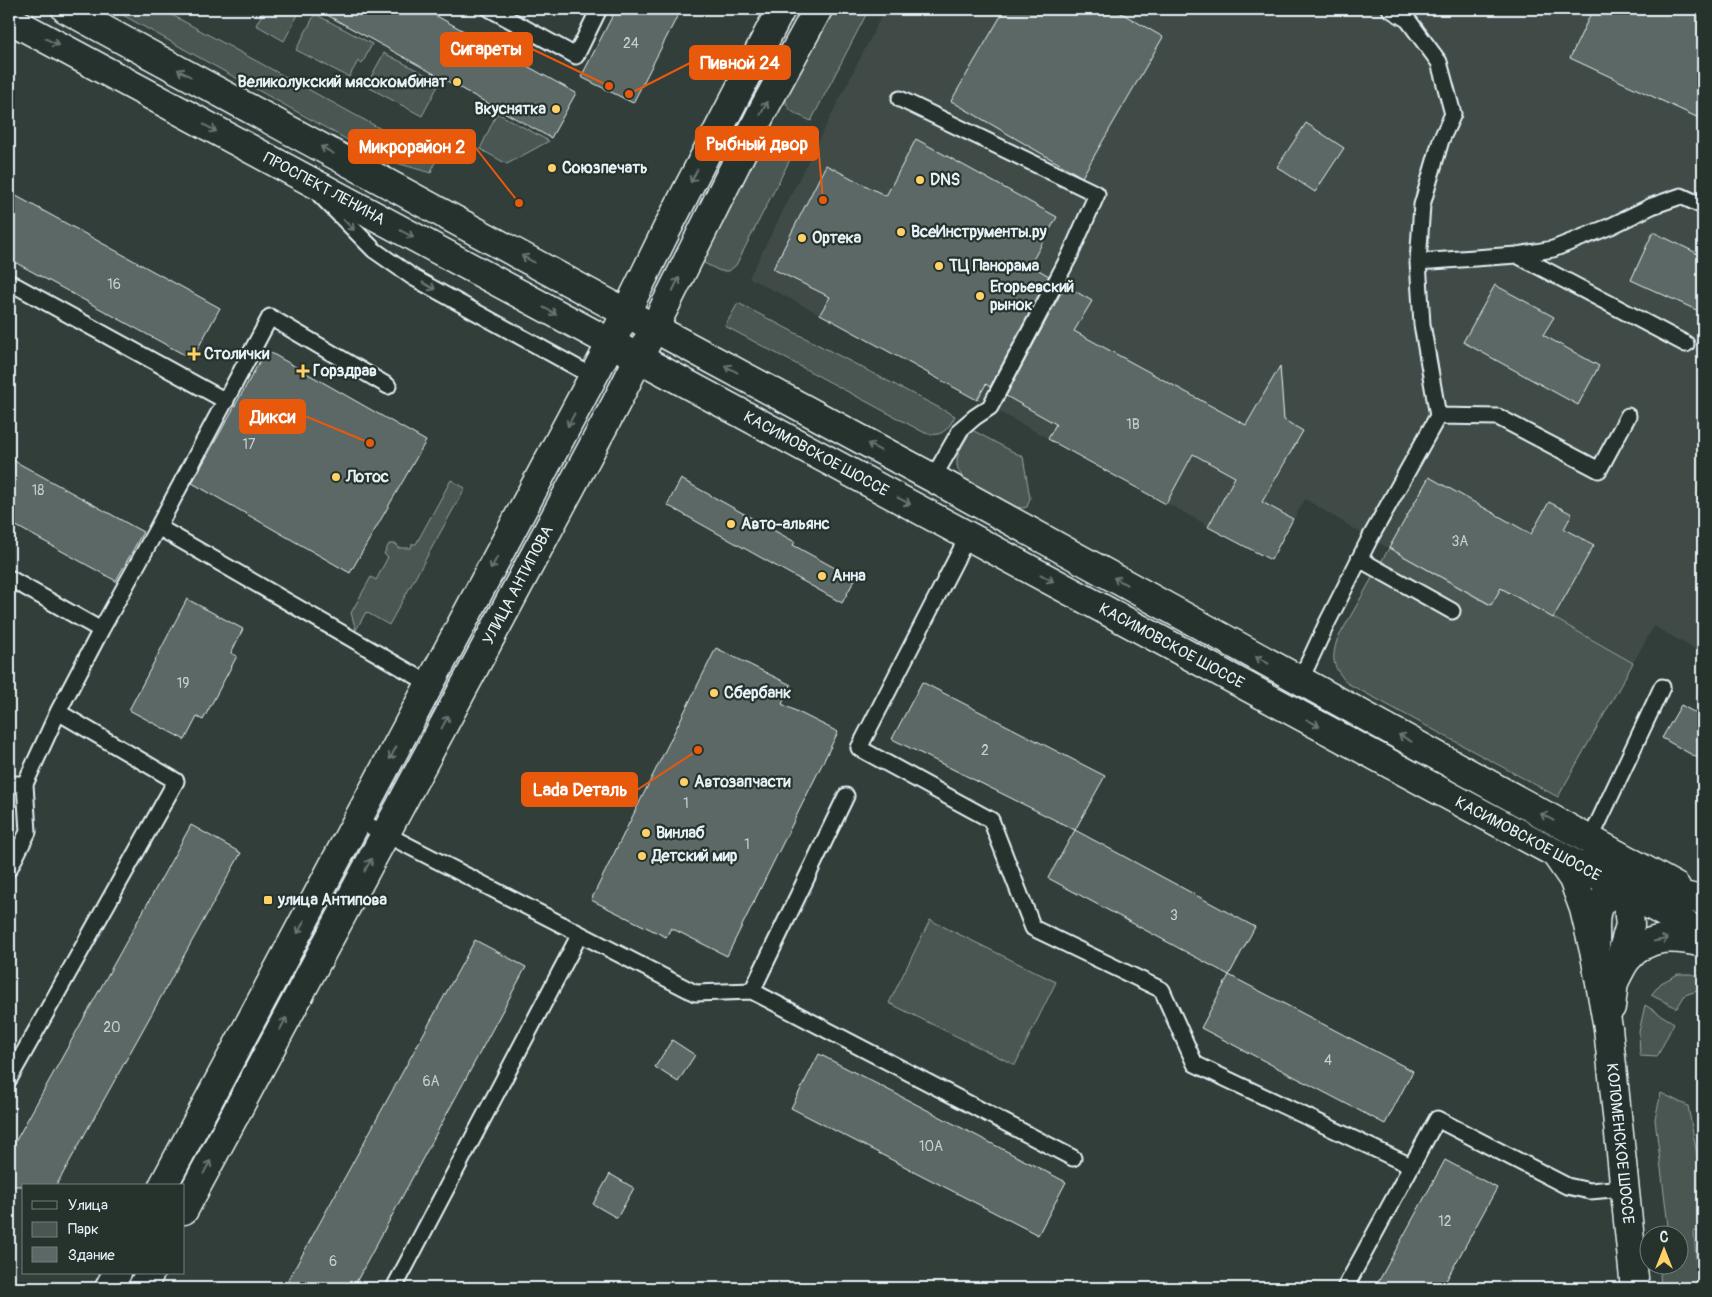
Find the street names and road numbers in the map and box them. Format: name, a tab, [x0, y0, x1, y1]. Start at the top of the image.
street label: ПРОСПЕКТ ЛЕНИНА	[260, 148, 389, 230]
street label: КАСИМОВСКОЕ ШОССЕ	[740, 406, 892, 501]
street label: УЛИЦА АНТИПОВА	[478, 522, 558, 648]
street label: КАСИМОВСКОЕ ШОССЕ	[1095, 599, 1248, 693]
street label: КАСИМОВСКОЕ ШОССЕ	[1452, 792, 1604, 886]
street label: КОЛОМЕНСКОЕ ШОССЕ	[1602, 1062, 1638, 1225]

